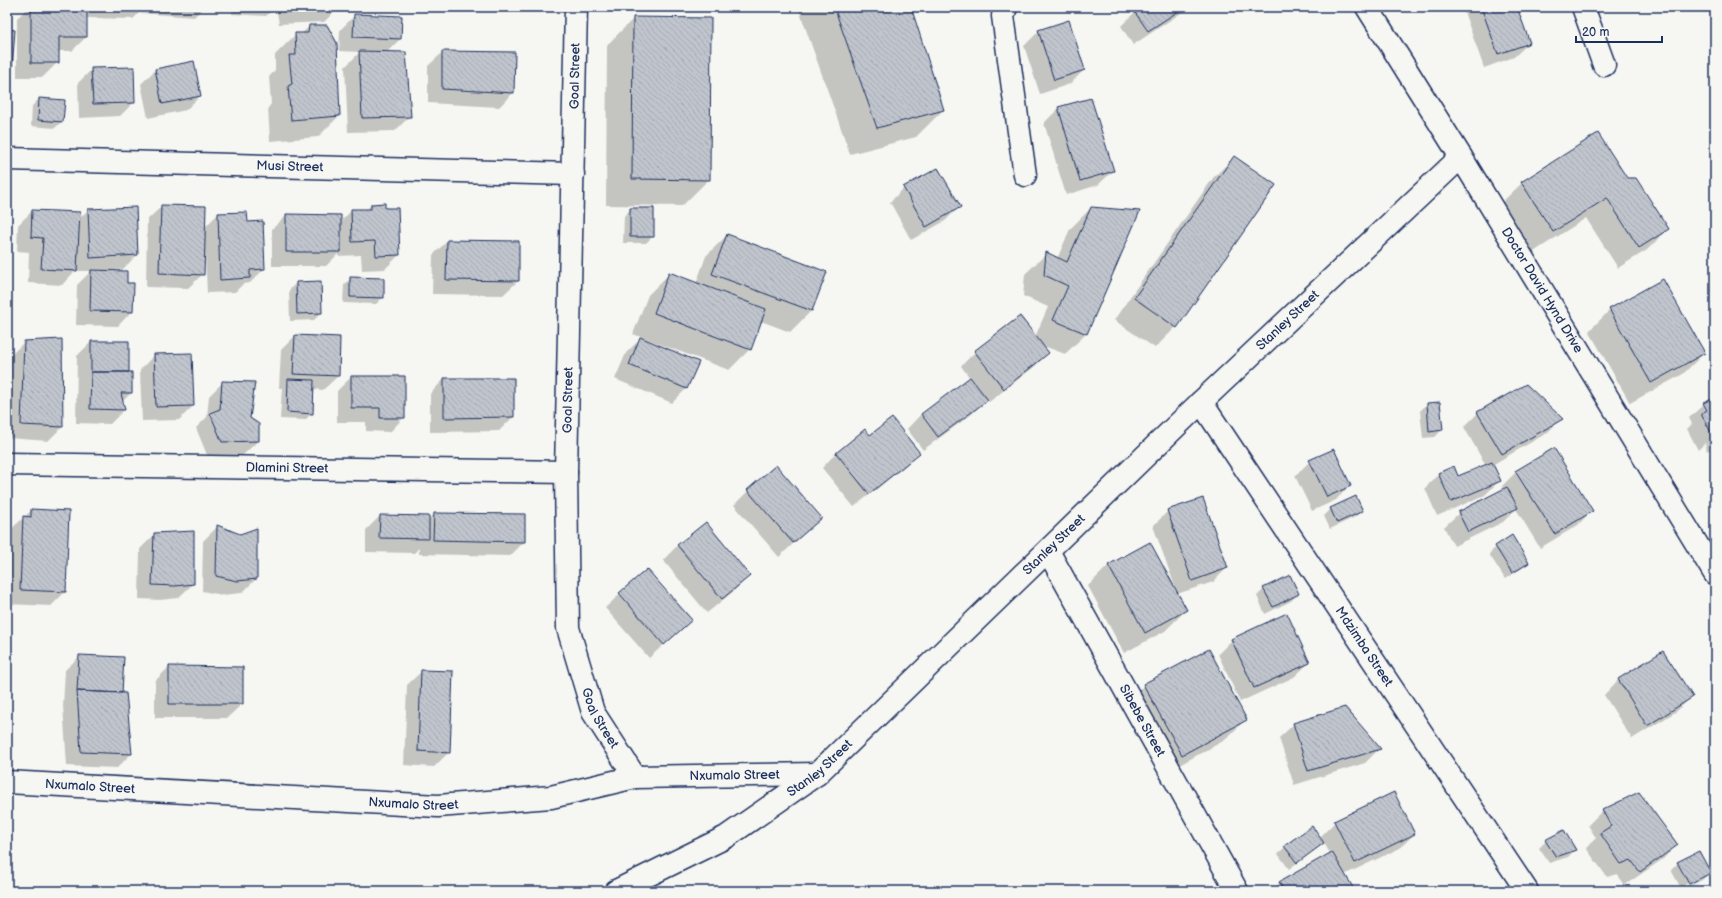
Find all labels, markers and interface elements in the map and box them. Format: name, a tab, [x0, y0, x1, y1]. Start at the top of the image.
scale bar	[1576, 18, 1662, 44]
text: 20 m	[1582, 25, 1609, 40]
street label: Goal Street	[566, 43, 584, 109]
street label: Musi Street	[256, 158, 324, 175]
street label: Doctor David Hynd Drive	[1498, 225, 1587, 356]
street label: Stanley Street	[1253, 287, 1323, 354]
street label: Goal Street	[559, 367, 577, 433]
street label: Dlamini Street	[245, 459, 329, 477]
street label: Stanley Street	[1019, 511, 1088, 578]
street label: Mdzimba Street	[1332, 604, 1396, 690]
street label: Sibebe Street	[1116, 682, 1169, 759]
street label: Goal Street	[578, 686, 622, 751]
street label: Stanley Street	[784, 736, 856, 800]
street label: Nxumalo Street	[689, 767, 780, 784]
street label: Nxumalo Street	[44, 776, 135, 797]
street label: Nxumalo Street	[368, 794, 459, 814]

